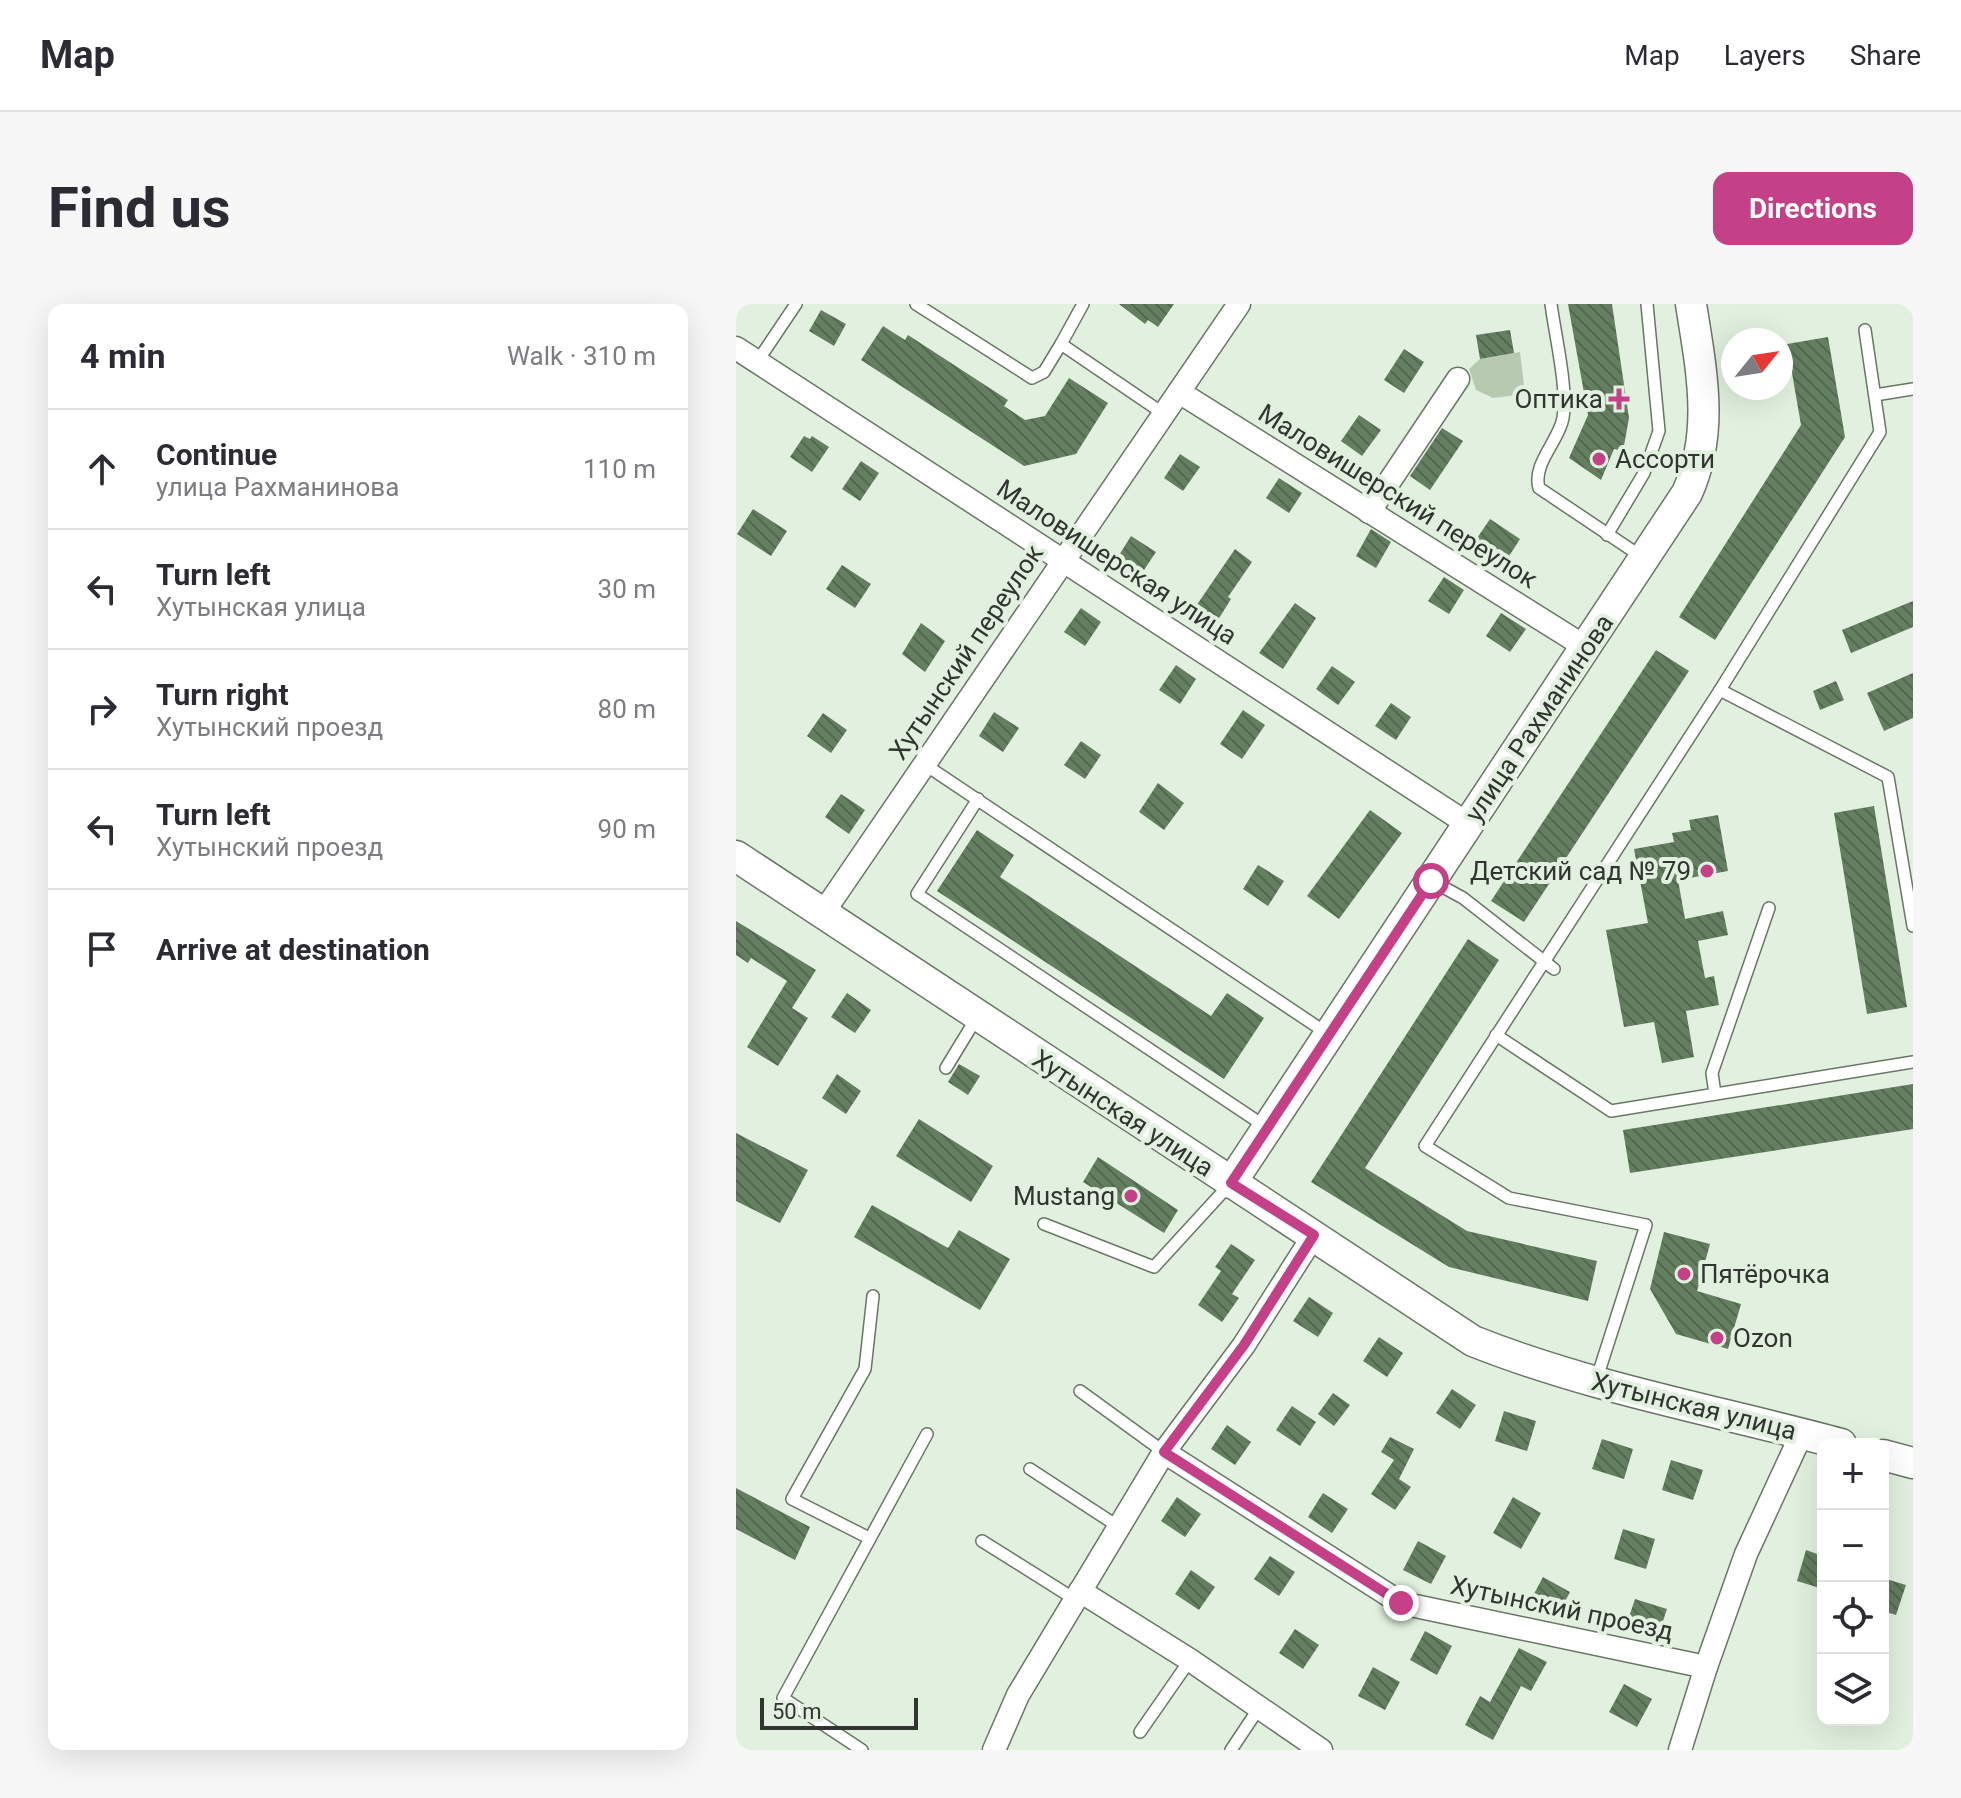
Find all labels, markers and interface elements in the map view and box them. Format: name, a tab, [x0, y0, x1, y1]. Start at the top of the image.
text: Map	[40, 33, 115, 77]
text: Map	[1624, 39, 1680, 72]
text: Layers	[1724, 39, 1806, 72]
text: Share	[1850, 39, 1921, 72]
button: Directions	[1713, 172, 1913, 245]
text: Find us	[48, 175, 231, 241]
north arrow	[1721, 328, 1793, 400]
text: 4 min	[80, 336, 165, 376]
text: Walk · 310 m	[507, 341, 656, 371]
place label: Оптика	[1514, 384, 1603, 414]
marker: Оптика	[1610, 390, 1628, 408]
street label: Маловишерский переулок	[1253, 398, 1543, 594]
text: Continue	[156, 437, 277, 472]
place label: Ассорти	[1615, 444, 1715, 474]
icon: ahead	[80, 447, 124, 491]
marker: Ассорти	[1590, 450, 1608, 468]
text: 110 m	[583, 454, 656, 484]
text: улица Рахманинова	[156, 472, 399, 502]
street label: Маловишерская улица	[991, 473, 1243, 651]
street label: Хутынский переулок	[883, 539, 1049, 765]
text: Turn left	[156, 557, 271, 592]
icon: left	[80, 567, 124, 611]
text: 30 m	[598, 574, 656, 604]
text: Хутынская улица	[156, 592, 366, 622]
street label: улица Рахманинова	[1459, 609, 1619, 827]
text: Turn right	[156, 677, 289, 712]
icon: right	[80, 687, 124, 731]
text: 80 m	[598, 694, 656, 724]
text: Хутынский проезд	[156, 712, 383, 742]
text: Turn left	[156, 797, 271, 832]
icon: left	[80, 807, 124, 851]
text: 90 m	[598, 814, 656, 844]
text: Хутынский проезд	[156, 832, 383, 862]
place label: Детский сад № 79	[1470, 856, 1691, 886]
marker: Детский сад № 79	[1698, 862, 1716, 880]
route start	[1413, 863, 1449, 899]
icon: arrive	[80, 927, 124, 971]
text: Arrive at destination	[156, 932, 430, 967]
street label: Хутынская улица	[1027, 1043, 1219, 1183]
place label: Mustang	[1013, 1181, 1115, 1211]
marker: Mustang	[1122, 1187, 1140, 1205]
place label: Пятёрочка	[1700, 1259, 1830, 1289]
marker: Пятёрочка	[1675, 1265, 1693, 1283]
place label: Ozon	[1733, 1323, 1793, 1353]
marker: Ozon	[1708, 1329, 1726, 1347]
street label: Хутынская улица	[1589, 1366, 1799, 1446]
map controls	[1817, 1438, 1889, 1726]
button: +	[1817, 1438, 1889, 1510]
button: −	[1817, 1510, 1889, 1582]
street label: Хутынский проезд	[1448, 1570, 1676, 1646]
button: locate	[1817, 1582, 1889, 1654]
route end	[1383, 1585, 1419, 1621]
button: layers	[1817, 1654, 1889, 1726]
scale bar	[760, 1694, 918, 1730]
text: 50 m	[772, 1699, 821, 1724]

